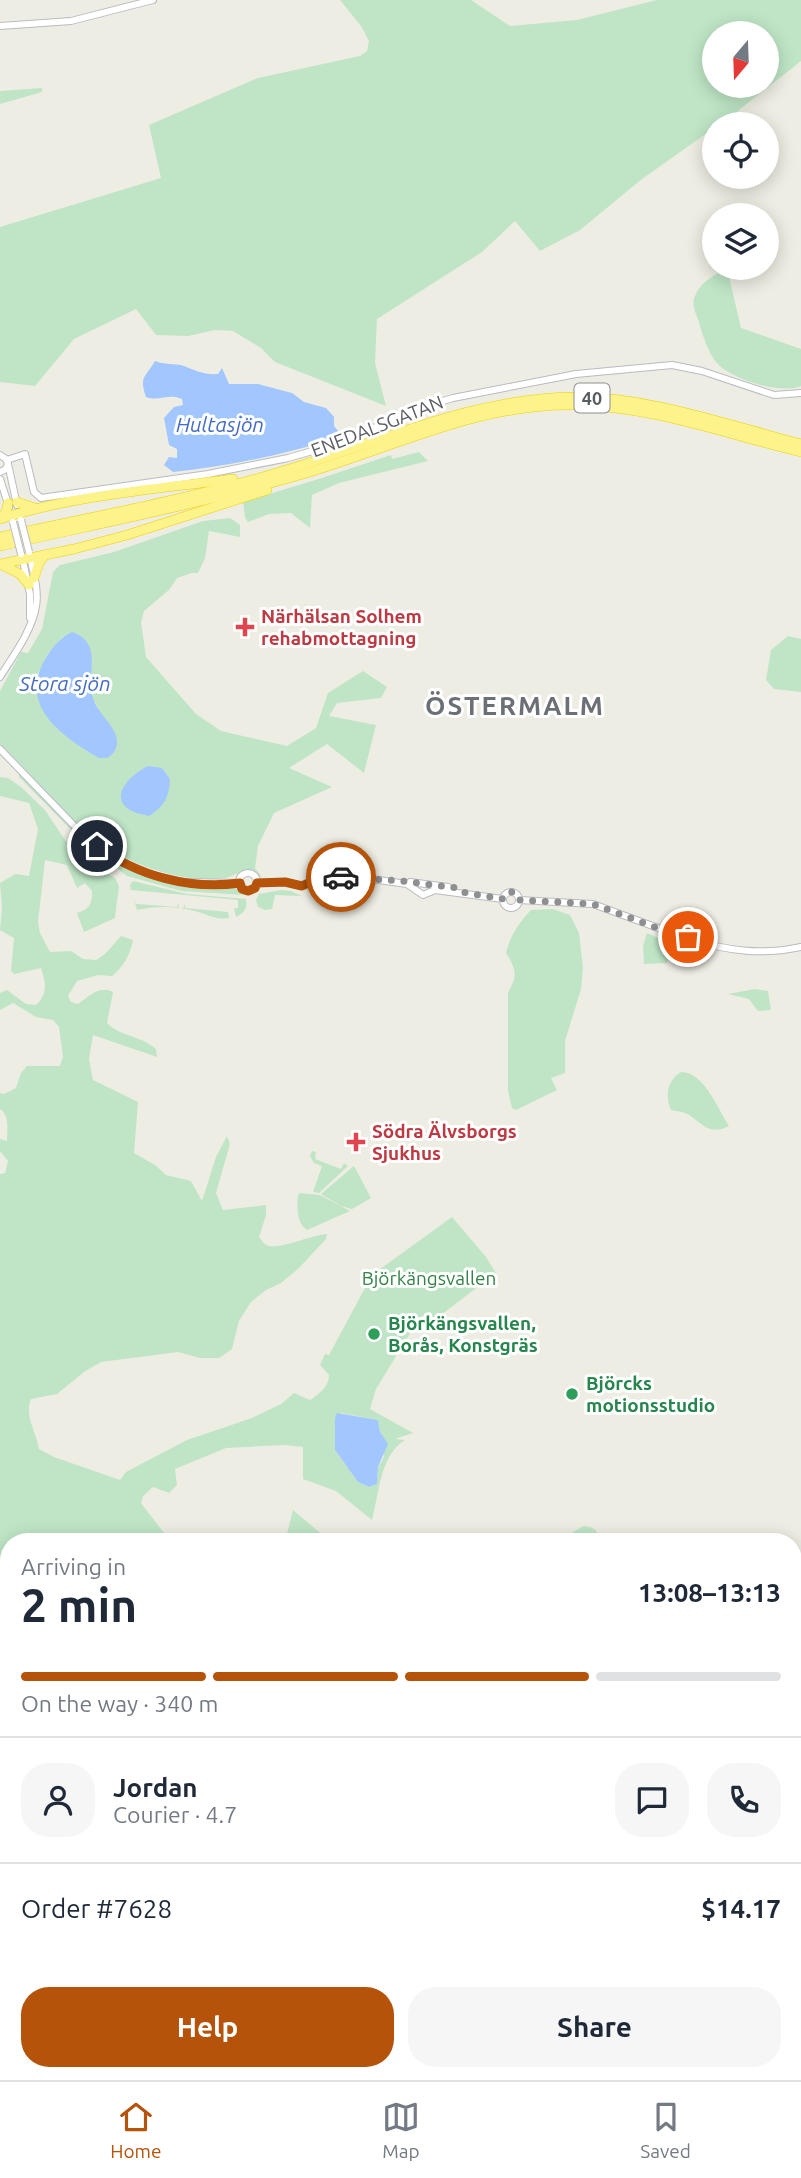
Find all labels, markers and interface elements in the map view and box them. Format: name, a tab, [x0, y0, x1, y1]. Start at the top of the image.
north arrow	[702, 21, 779, 98]
map controls	[702, 21, 779, 280]
button: locate	[702, 112, 779, 189]
button: layers	[702, 203, 779, 280]
road number: 40	[574, 384, 610, 412]
street label: ENEDALSGATAN	[308, 391, 446, 461]
water label: Hultasjön	[176, 412, 264, 436]
place label: Närhälsan Solhem rehabmottagning	[261, 605, 422, 649]
marker: Närhälsan Solhem rehabmottagning	[235, 617, 255, 637]
water label: Stora sjön	[18, 671, 111, 695]
district label: ÖSTERMALM	[425, 691, 605, 720]
pin	[67, 816, 127, 876]
icon: home	[78, 827, 116, 865]
courier	[306, 842, 376, 912]
icon: car	[322, 858, 360, 896]
pin	[658, 907, 718, 967]
icon: bag	[669, 918, 707, 956]
place label: Södra Älvsborgs Sjukhus	[372, 1120, 517, 1164]
marker: Södra Älvsborgs Sjukhus	[346, 1132, 366, 1152]
park label: Björkängsvallen	[362, 1267, 496, 1289]
place label: Björkängsvallen, Borås, Konstgräs	[388, 1312, 538, 1356]
marker: Björkängsvallen, Borås, Konstgräs	[366, 1326, 382, 1342]
place label: Björcks motionsstudio	[586, 1372, 715, 1416]
marker: Björcks motionsstudio	[564, 1386, 580, 1402]
text: Arriving in	[21, 1554, 126, 1579]
text: 13:08–13:13	[638, 1578, 781, 1607]
text: 2 min	[21, 1579, 137, 1631]
text: On the way · 340 m	[21, 1691, 218, 1716]
button: person	[21, 1763, 95, 1837]
button: chat	[615, 1763, 689, 1837]
button: phone	[707, 1763, 781, 1837]
text: Jordan	[113, 1773, 198, 1802]
text: Courier · 4.7	[113, 1802, 237, 1827]
text: Order #7628	[21, 1894, 172, 1923]
text: $14.17	[701, 1894, 781, 1923]
button: Help	[21, 1987, 394, 2067]
button: Share	[408, 1987, 781, 2067]
tab: Home	[110, 2098, 161, 2162]
tab: Map	[382, 2098, 420, 2162]
tab: Saved	[640, 2098, 691, 2162]

